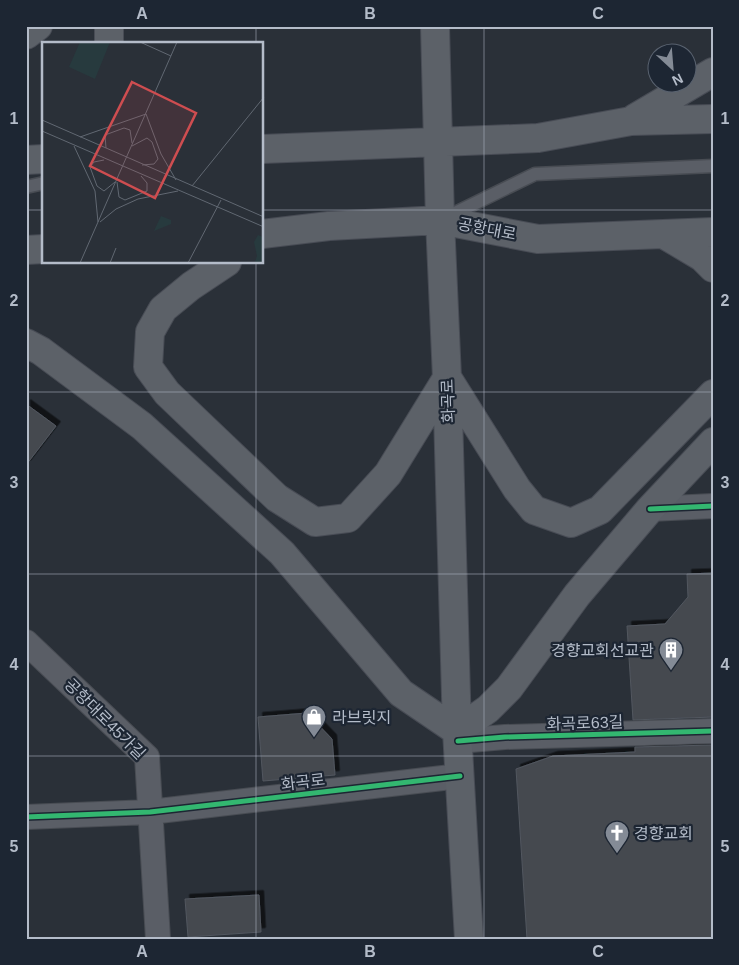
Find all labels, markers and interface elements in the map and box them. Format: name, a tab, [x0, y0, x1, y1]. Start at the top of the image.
text: A	[136, 5, 148, 22]
text: B	[364, 5, 376, 22]
text: C	[592, 5, 604, 22]
inset map	[42, 42, 264, 264]
north arrow	[646, 42, 696, 92]
text: N	[670, 70, 686, 89]
text: 1	[10, 110, 19, 127]
text: 1	[721, 110, 730, 127]
street label: 공항대로	[456, 215, 518, 243]
text: 2	[10, 292, 19, 309]
text: 2	[721, 292, 730, 309]
street label: 화곡로	[439, 378, 457, 423]
text: 3	[10, 474, 19, 491]
text: 3	[721, 474, 730, 491]
building icon: 경향교회선교관	[658, 637, 684, 671]
place label: 경향교회선교관	[551, 642, 654, 659]
text: 4	[10, 656, 19, 673]
text: 4	[721, 656, 730, 673]
street label: 공항대로45가길	[61, 675, 149, 763]
shop icon: 라브릿지	[301, 704, 327, 738]
place label: 라브릿지	[332, 709, 391, 726]
street label: 화곡로63길	[546, 713, 624, 733]
street label: 화곡로	[280, 771, 326, 793]
church icon: 경향교회	[604, 820, 630, 854]
place label: 경향교회	[634, 825, 693, 842]
text: 5	[10, 838, 19, 855]
text: 5	[721, 838, 730, 855]
text: A	[136, 943, 148, 960]
text: B	[364, 943, 376, 960]
text: C	[592, 943, 604, 960]

